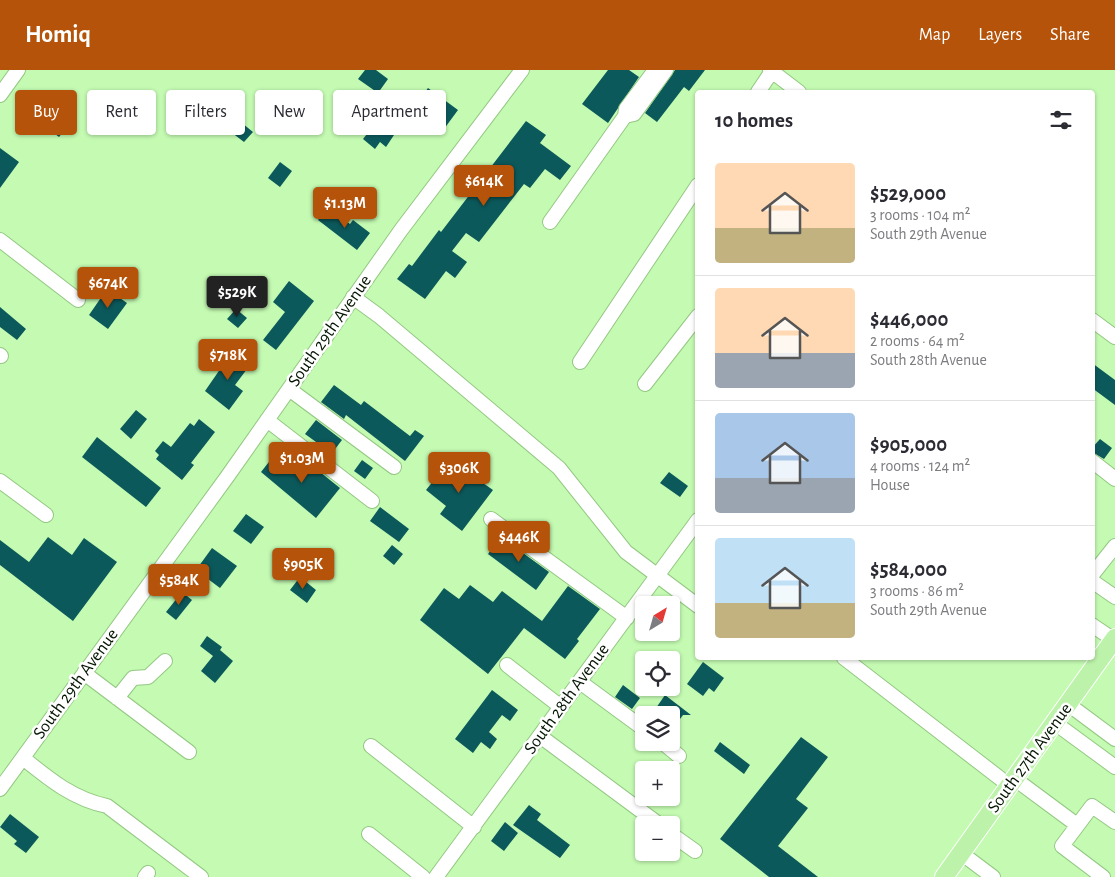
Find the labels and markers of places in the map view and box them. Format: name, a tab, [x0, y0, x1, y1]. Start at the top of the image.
pin: $614K	[449, 164, 519, 207]
pin: $1.13M	[304, 186, 386, 229]
pin: $674K	[73, 266, 143, 309]
pin: $529K	[202, 276, 272, 318]
pin: $718K	[193, 338, 263, 381]
pin: $1.03M	[261, 442, 343, 484]
pin: $306K	[424, 452, 494, 494]
pin: $446K	[484, 520, 554, 563]
pin: $905K	[268, 548, 338, 590]
pin: $584K	[144, 564, 214, 606]

